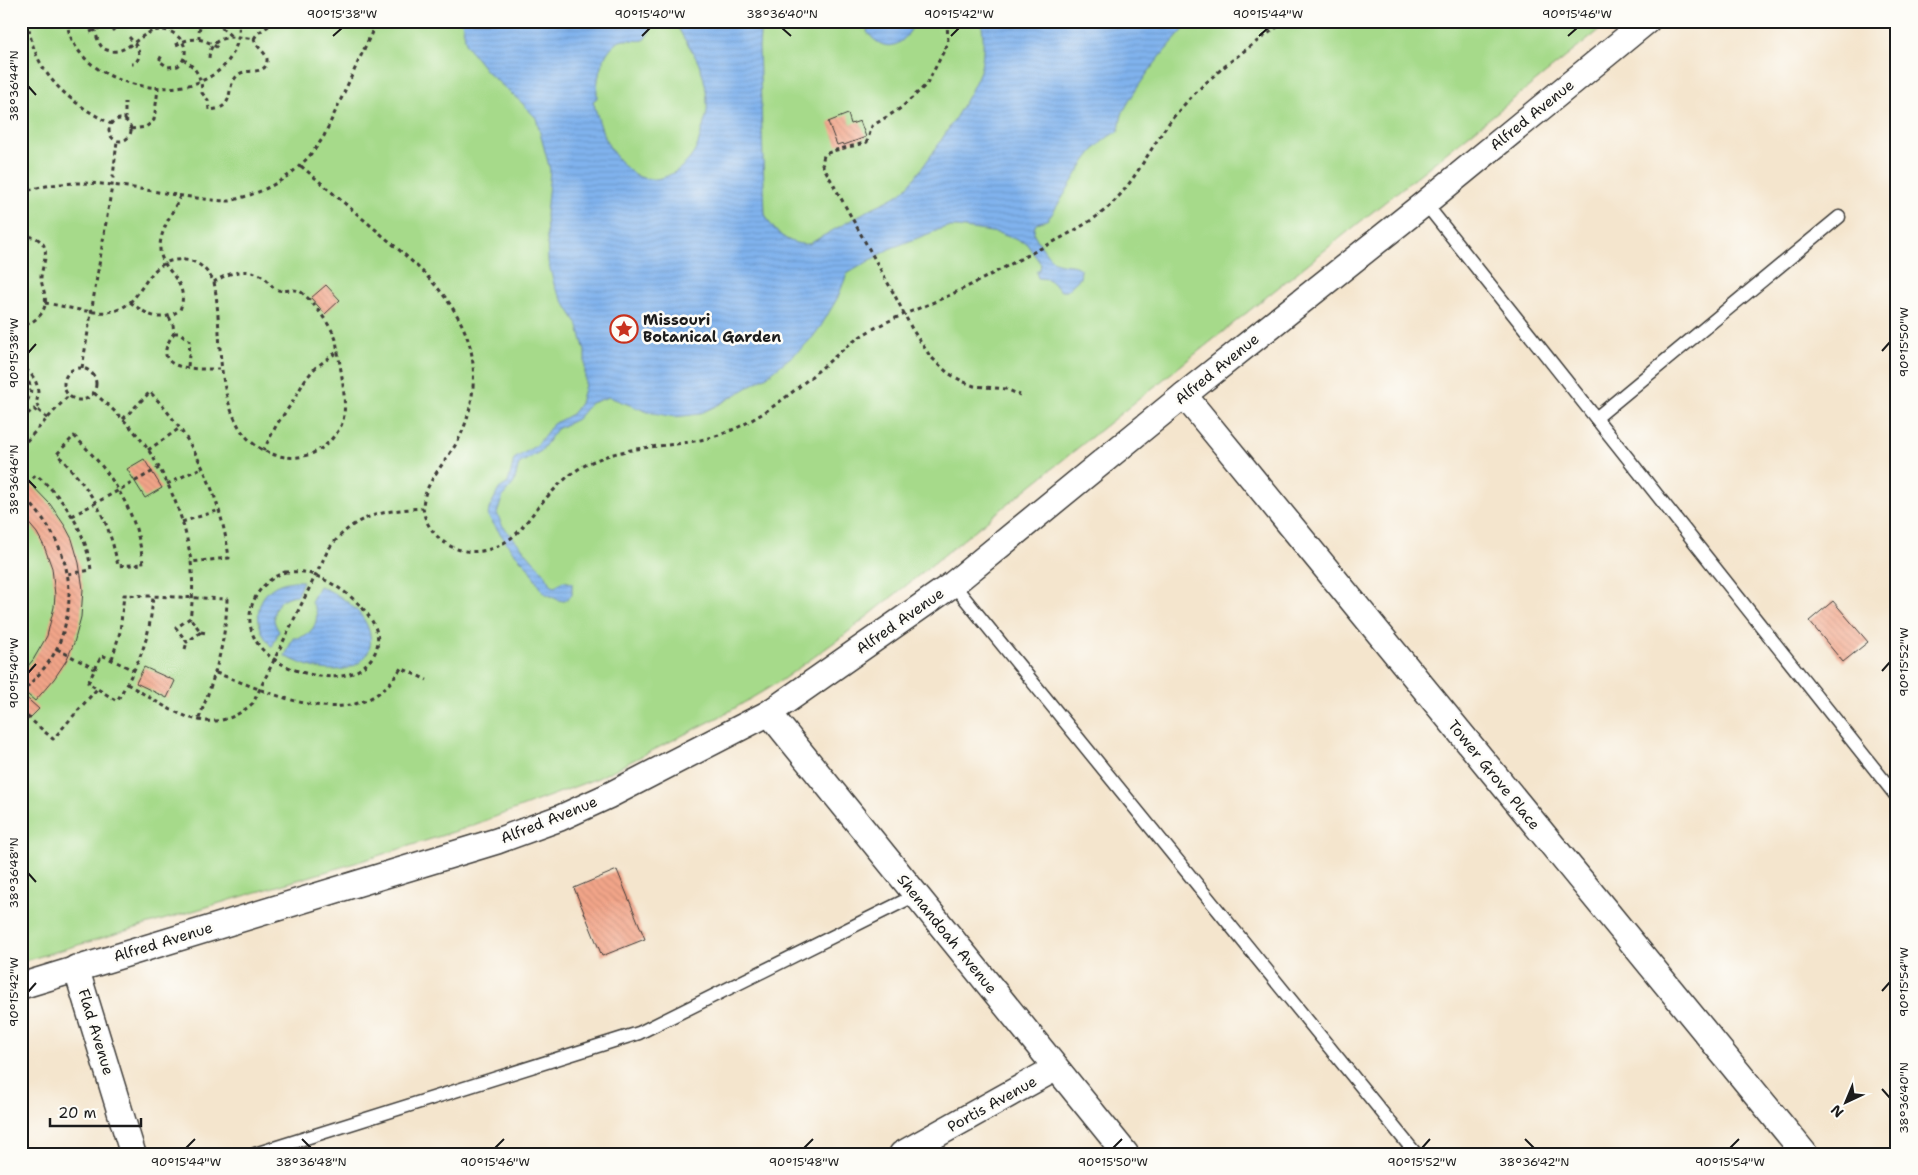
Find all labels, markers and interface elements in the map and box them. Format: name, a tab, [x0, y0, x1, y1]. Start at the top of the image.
text: 90°15'38"W	[307, 6, 377, 22]
text: 90°15'40"W	[615, 6, 685, 22]
text: 38°36'40"N	[746, 6, 818, 22]
text: 90°15'42"W	[924, 6, 994, 22]
text: 90°15'44"W	[1233, 6, 1303, 22]
text: 90°15'46"W	[1542, 6, 1612, 22]
text: 38°36'44"N	[6, 50, 22, 122]
street label: Alfred Avenue	[1486, 75, 1578, 155]
text: 90°15'50"W	[1896, 307, 1912, 377]
place label: Missouri Botanical Garden	[643, 310, 781, 347]
place icon: Missouri Botanical Garden	[609, 314, 639, 344]
text: 90°15'38"W	[6, 318, 22, 388]
street label: Alfred Avenue	[1171, 329, 1263, 409]
text: 38°36'46"N	[6, 445, 22, 515]
street label: Alfred Avenue	[852, 583, 948, 659]
text: 90°15'52"W	[1896, 627, 1912, 697]
text: 90°15'40"W	[6, 638, 22, 708]
street label: Tower Grove Place	[1443, 716, 1545, 834]
street label: Alfred Avenue	[498, 792, 600, 848]
text: 38°36'48"N	[6, 837, 22, 909]
street label: Shenandoah Avenue	[893, 870, 1001, 998]
street label: Alfred Avenue	[111, 917, 215, 967]
text: 90°15'54"W	[1896, 947, 1912, 1017]
text: 90°15'42"W	[6, 957, 22, 1027]
street label: Flad Avenue	[73, 986, 119, 1078]
text: 38°36'40"N	[1896, 1062, 1912, 1134]
street label: Portis Avenue	[944, 1071, 1040, 1137]
north arrow	[1820, 1078, 1870, 1128]
scale bar	[50, 1095, 141, 1127]
text: N	[1827, 1101, 1847, 1122]
text: 20 m	[58, 1103, 97, 1123]
text: 90°15'44"W	[151, 1154, 221, 1170]
text: 38°36'48"N	[275, 1154, 347, 1170]
text: 90°15'46"W	[460, 1154, 530, 1170]
text: 90°15'48"W	[769, 1154, 839, 1170]
text: 90°15'50"W	[1078, 1154, 1148, 1170]
text: 90°15'52"W	[1387, 1154, 1457, 1170]
text: 38°36'42"N	[1499, 1154, 1569, 1170]
text: 90°15'54"W	[1695, 1154, 1765, 1170]

